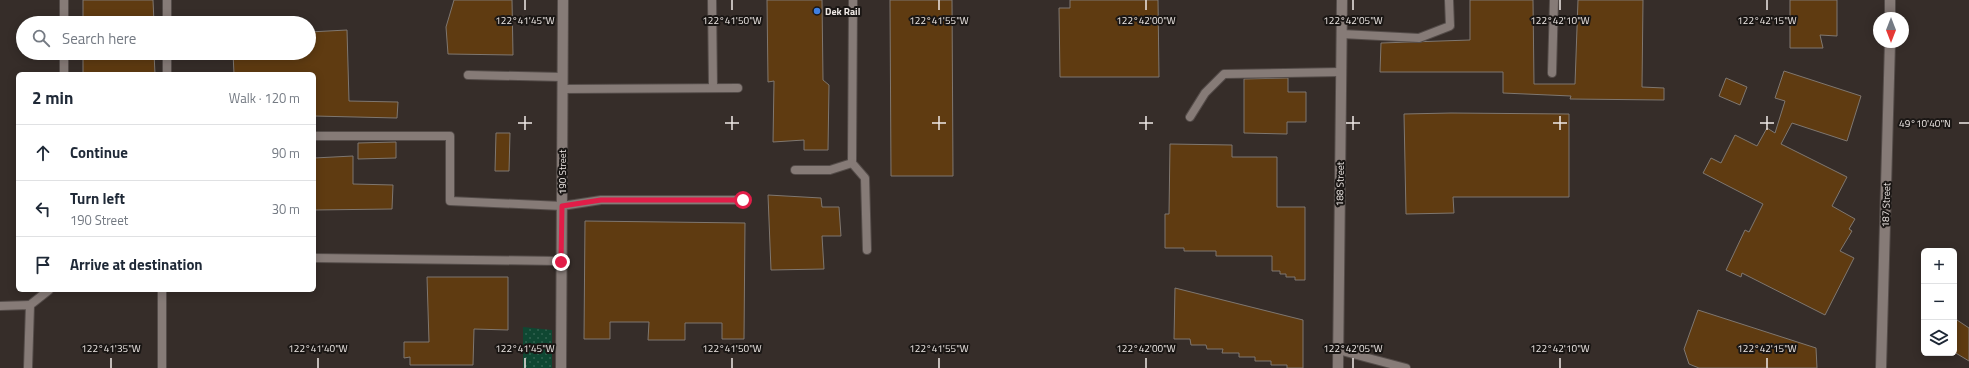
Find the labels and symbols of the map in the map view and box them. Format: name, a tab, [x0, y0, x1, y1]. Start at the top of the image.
place label: Dek Rail	[825, 4, 861, 19]
marker: Dek Rail	[812, 6, 822, 16]
north arrow	[1873, 12, 1909, 48]
text: 122°41'45"W	[495, 13, 555, 28]
text: 122°41'50"W	[702, 13, 762, 28]
text: 122°41'55"W	[909, 13, 969, 28]
text: 122°42'00"W	[1116, 13, 1176, 28]
text: 122°42'05"W	[1323, 13, 1383, 28]
text: 122°42'10"W	[1530, 13, 1590, 28]
text: 122°42'15"W	[1737, 13, 1797, 28]
text: 49°10'40"N	[1899, 116, 1951, 131]
street label: 190 Street	[555, 149, 570, 194]
street label: 188 Street	[1332, 161, 1348, 207]
street label: 187 Street	[1878, 182, 1894, 228]
route start	[734, 191, 752, 209]
route end	[552, 253, 570, 271]
text: 122°41'35"W	[81, 341, 141, 356]
text: 122°41'40"W	[288, 341, 348, 356]
text: 122°41'45"W	[495, 341, 555, 356]
text: 122°41'50"W	[702, 341, 762, 356]
text: 122°41'55"W	[909, 341, 969, 356]
text: 122°42'00"W	[1116, 341, 1176, 356]
text: 122°42'05"W	[1323, 341, 1383, 356]
text: 122°42'10"W	[1530, 341, 1590, 356]
text: 122°42'15"W	[1737, 341, 1797, 356]

